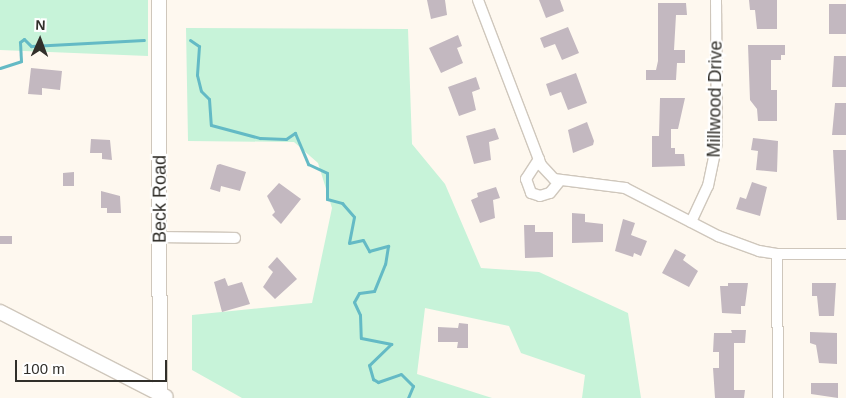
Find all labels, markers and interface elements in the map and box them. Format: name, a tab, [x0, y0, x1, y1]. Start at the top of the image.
north arrow	[15, 15, 65, 65]
text: N	[35, 17, 46, 33]
street label: Millwood Drive	[703, 40, 727, 158]
street label: Beck Road	[149, 155, 171, 243]
scale bar	[18, 350, 170, 382]
text: 100 m	[23, 360, 65, 377]

